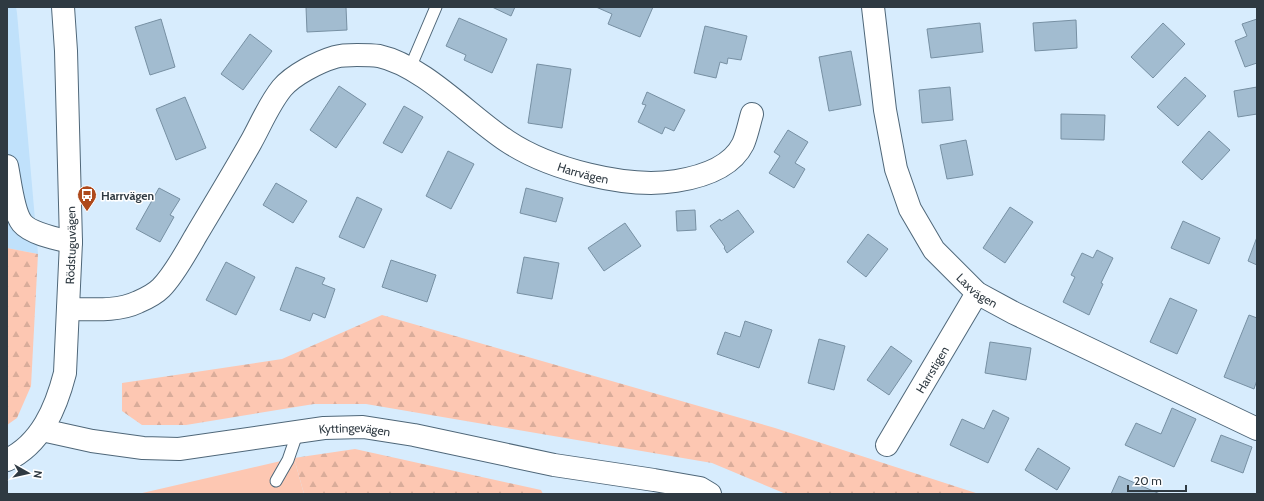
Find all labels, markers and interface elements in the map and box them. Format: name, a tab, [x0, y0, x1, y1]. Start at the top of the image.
street label: Harrvägen	[556, 158, 610, 186]
bus stop icon: Harrvägen	[76, 184, 98, 212]
place label: Harrvägen	[101, 188, 154, 203]
street label: Rödstuguvägen	[62, 206, 79, 285]
street label: Laxvägen	[954, 270, 1001, 310]
street label: Harrstigen	[912, 343, 952, 396]
street label: Kyttingevägen	[318, 419, 392, 439]
north arrow	[8, 453, 48, 493]
scale bar	[1128, 467, 1186, 493]
text: N	[30, 470, 45, 479]
text: 20 m	[1134, 473, 1162, 488]

